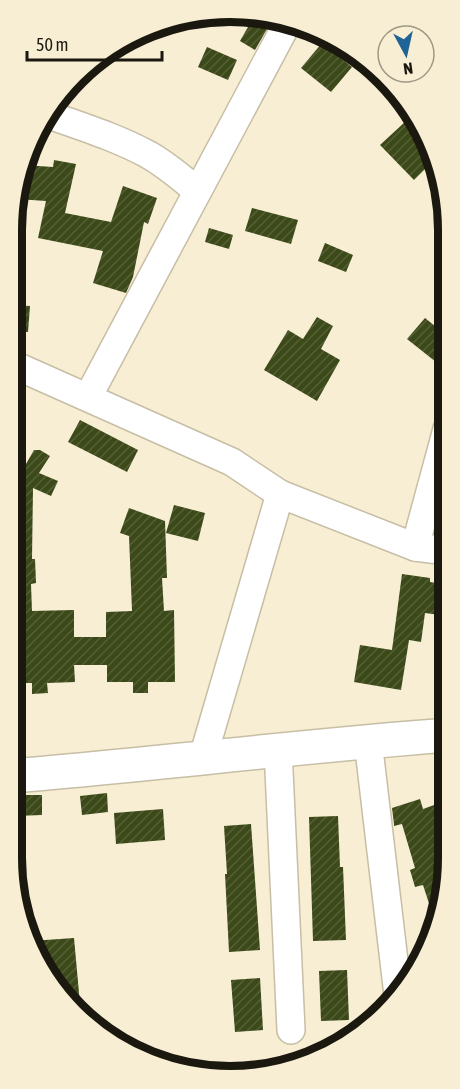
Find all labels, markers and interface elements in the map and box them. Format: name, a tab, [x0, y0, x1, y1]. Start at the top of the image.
scale bar	[27, 24, 162, 62]
north arrow	[376, 24, 436, 84]
text: 50 m	[36, 34, 68, 55]
text: N	[402, 59, 414, 78]

